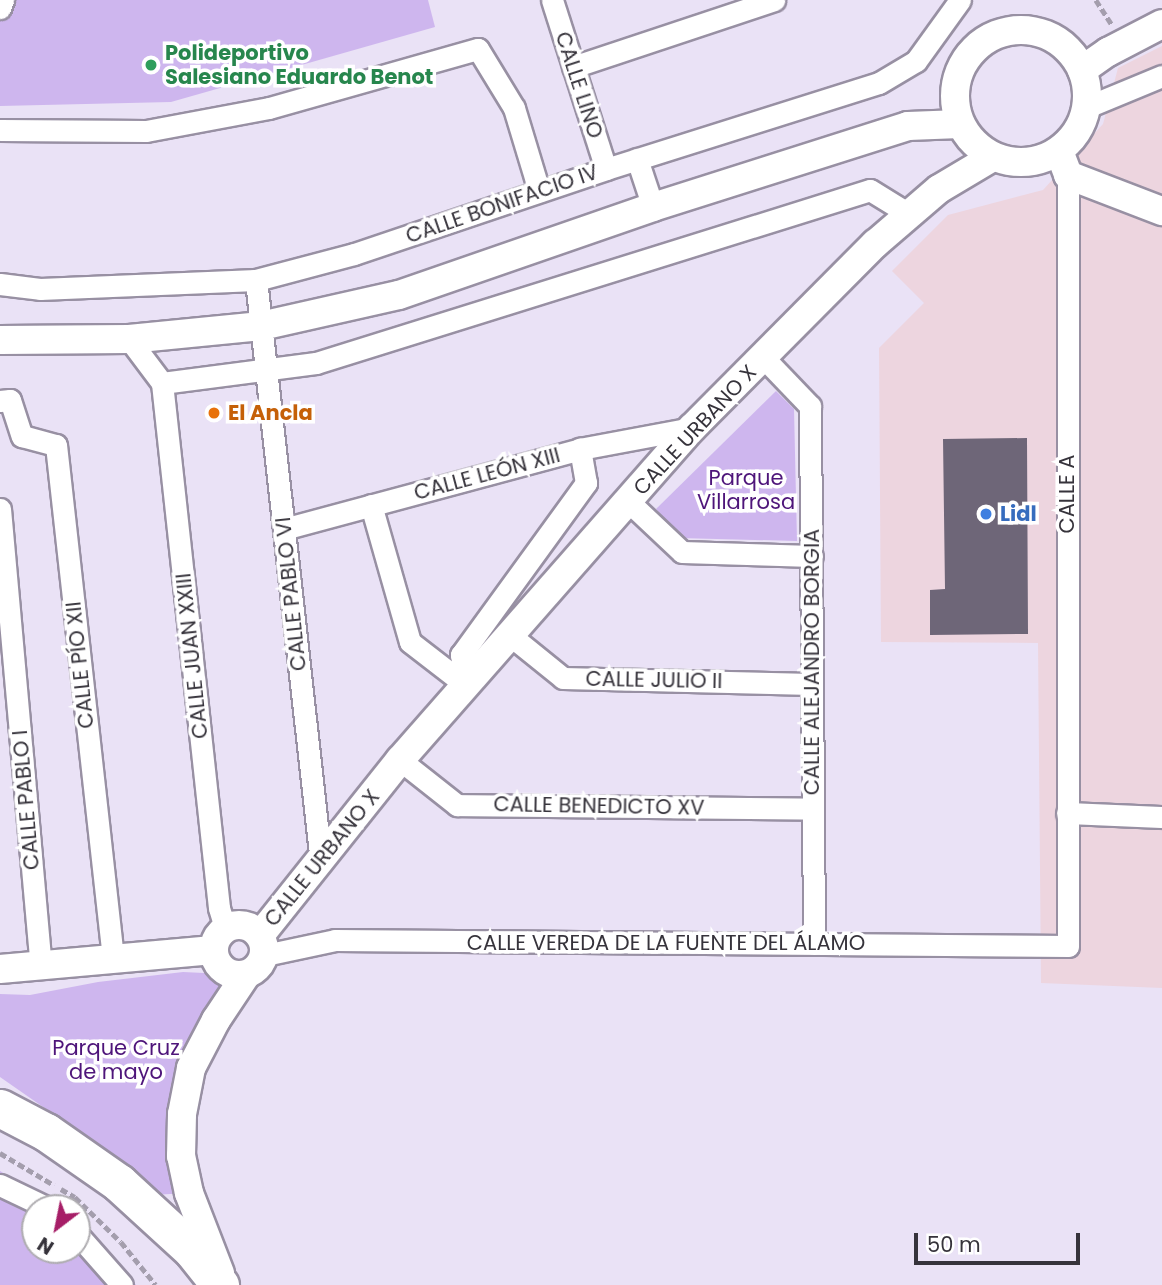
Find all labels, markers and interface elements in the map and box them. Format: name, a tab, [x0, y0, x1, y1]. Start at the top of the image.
street label: CALLE LINO	[550, 29, 608, 141]
place label: Polideportivo Salesiano Eduardo Benot	[165, 40, 433, 90]
marker: Polideportivo Salesiano Eduardo Benot	[143, 57, 159, 73]
street label: CALLE BONIFACIO IV	[403, 159, 601, 249]
street label: CALLE URBANO X	[628, 360, 762, 500]
place label: El Ancla	[228, 400, 313, 426]
marker: El Ancla	[206, 405, 222, 421]
street label: CALLE LEÓN XIII	[411, 442, 563, 506]
street label: CALLE A	[1054, 454, 1080, 534]
park label: Parque Villarrosa	[697, 465, 795, 515]
place label: Lidl	[1000, 501, 1037, 527]
marker: Lidl	[978, 506, 994, 522]
street label: CALLE PABLO VI	[270, 516, 312, 672]
street label: CALLE ALEJANDRO BORGIA	[799, 529, 825, 795]
street label: CALLE JUAN XXIII	[171, 572, 213, 740]
street label: CALLE PÍO XII	[61, 600, 99, 730]
street label: CALLE JULIO II	[585, 666, 723, 694]
street label: CALLE PABLO I	[7, 729, 45, 871]
street label: CALLE URBANO X	[259, 784, 385, 932]
street label: CALLE BENEDICTO XV	[493, 792, 705, 820]
street label: CALLE VEREDA DE LA FUENTE DEL ÁLAMO	[467, 930, 865, 956]
park label: Parque Cruz de mayo	[52, 1035, 180, 1085]
north arrow	[21, 1194, 91, 1264]
scale bar	[917, 1218, 1083, 1262]
text: N	[32, 1230, 59, 1261]
text: 50 m	[927, 1230, 981, 1259]

